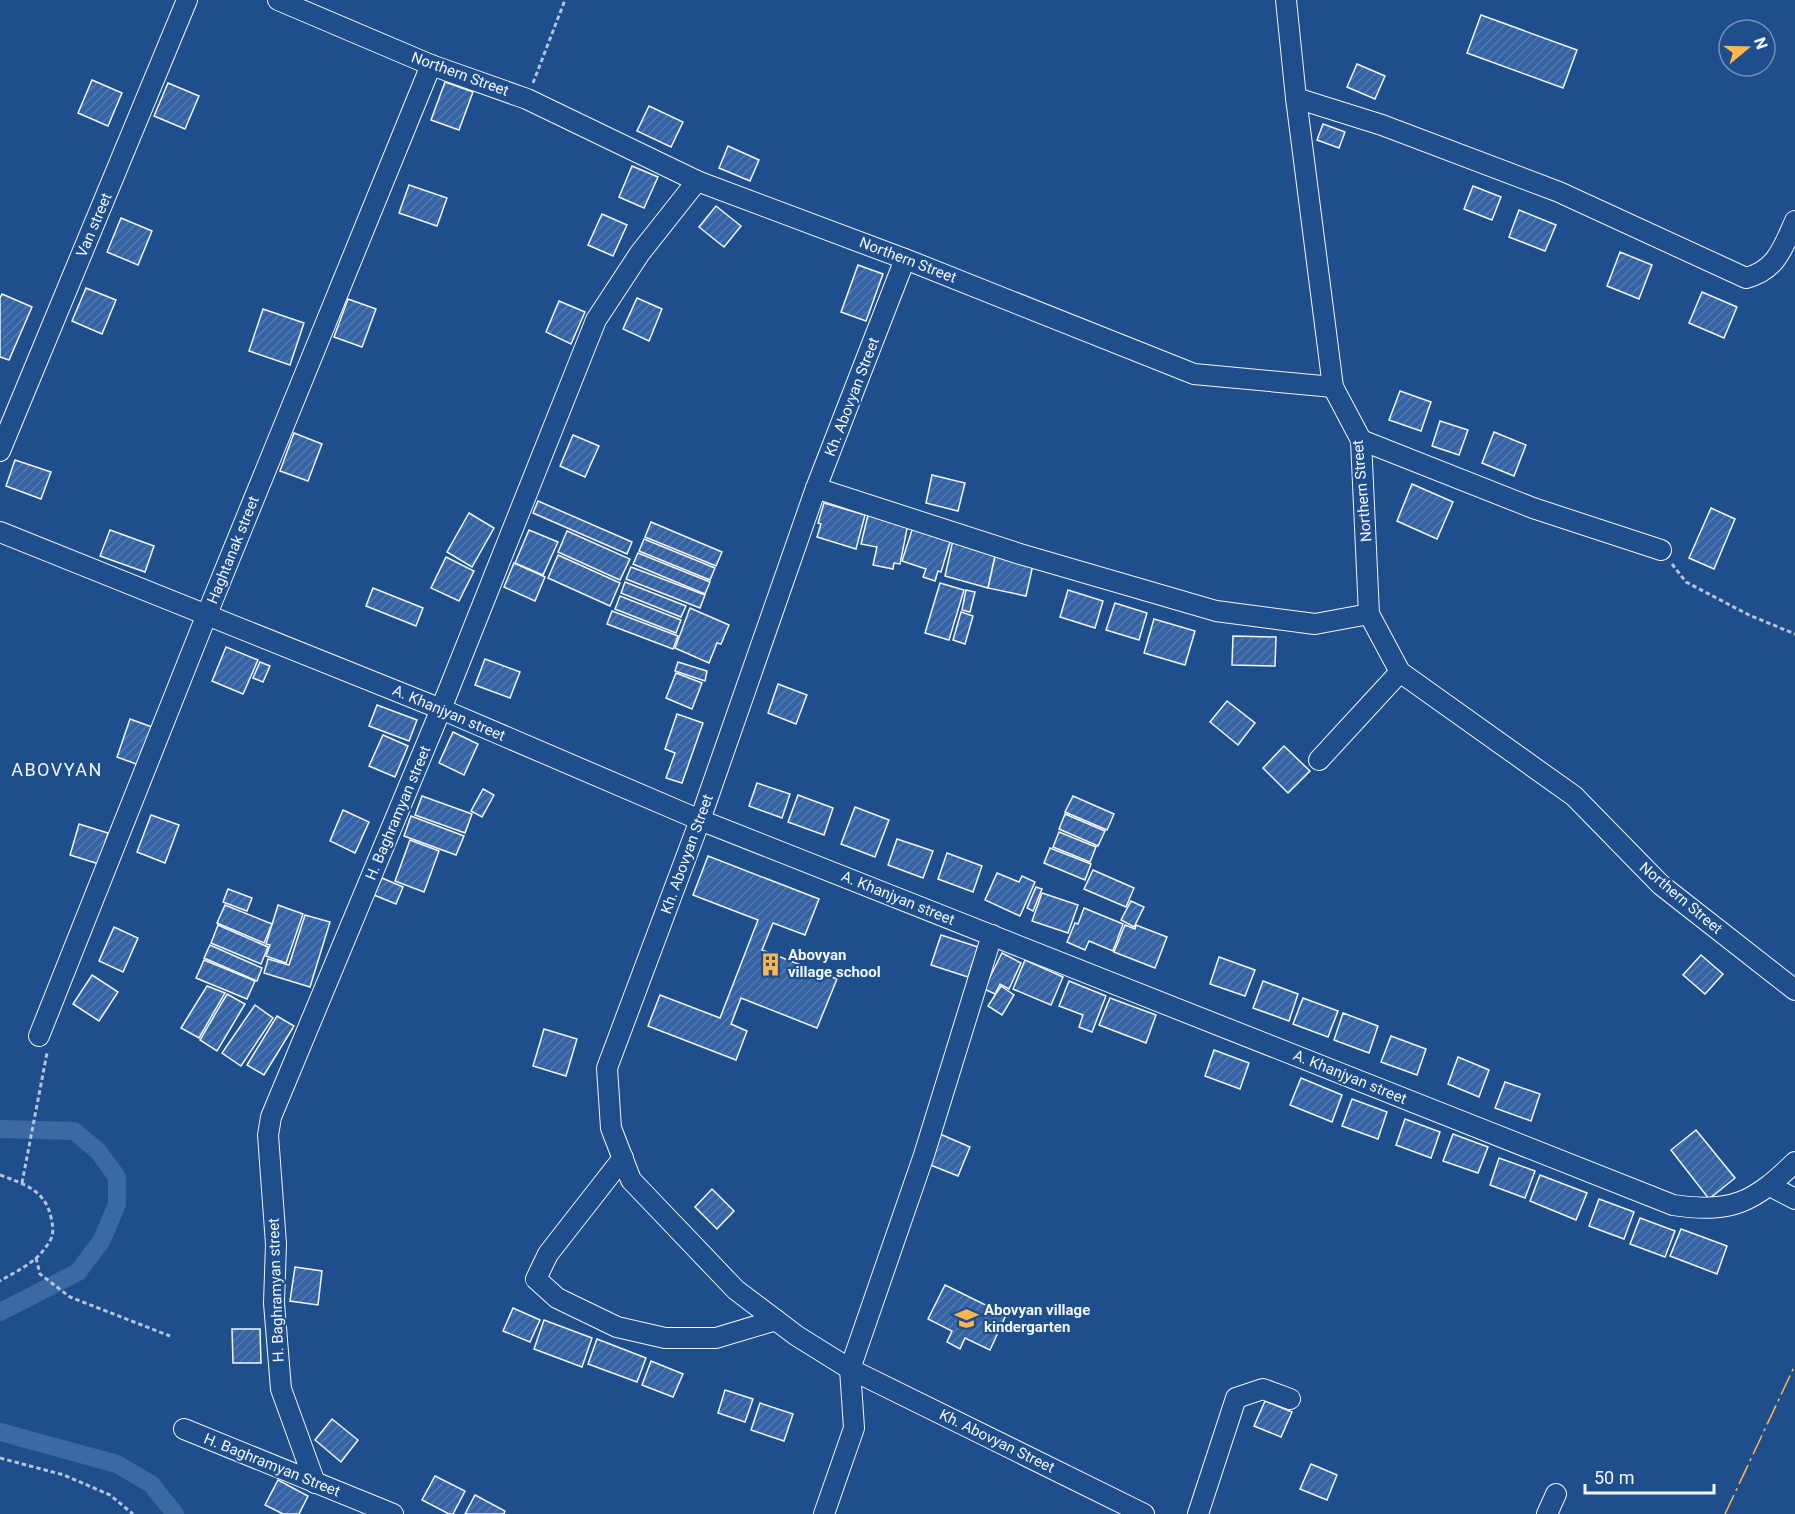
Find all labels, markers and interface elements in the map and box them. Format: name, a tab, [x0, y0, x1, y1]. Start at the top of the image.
north arrow	[1717, 18, 1777, 78]
text: N	[1750, 35, 1772, 52]
street label: Northern Street	[409, 48, 511, 100]
street label: Van street	[72, 190, 116, 260]
street label: Northern Street	[857, 233, 959, 287]
street label: Kh. Abovyan Street	[821, 335, 883, 459]
street label: Northern Street	[1349, 439, 1375, 543]
street label: Haghtanak street	[203, 493, 263, 607]
street label: A. Khanjyan street	[390, 681, 508, 745]
street label: H. Baghramyan street	[362, 743, 434, 883]
district label: ABOVYAN	[11, 759, 103, 780]
street label: Kh. Abovyan Street	[657, 792, 717, 916]
street label: Northern Street	[1636, 858, 1726, 938]
street label: A. Khanjyan street	[839, 867, 957, 929]
place label: Abovyan village school	[788, 946, 881, 981]
building icon: Abovyan village school	[757, 951, 783, 977]
street label: A. Khanjyan street	[1291, 1046, 1409, 1108]
street label: H. Baghramyan street	[264, 1218, 288, 1362]
place label: Abovyan village kindergarten	[984, 1301, 1090, 1336]
school or university icon: Abovyan village kindergarten	[953, 1306, 979, 1332]
street label: Kh. Abovyan Street	[936, 1405, 1058, 1477]
street label: H. Baghramyan Street	[201, 1429, 343, 1501]
scale bar	[1585, 1457, 1714, 1495]
text: 50 m	[1594, 1467, 1634, 1488]

